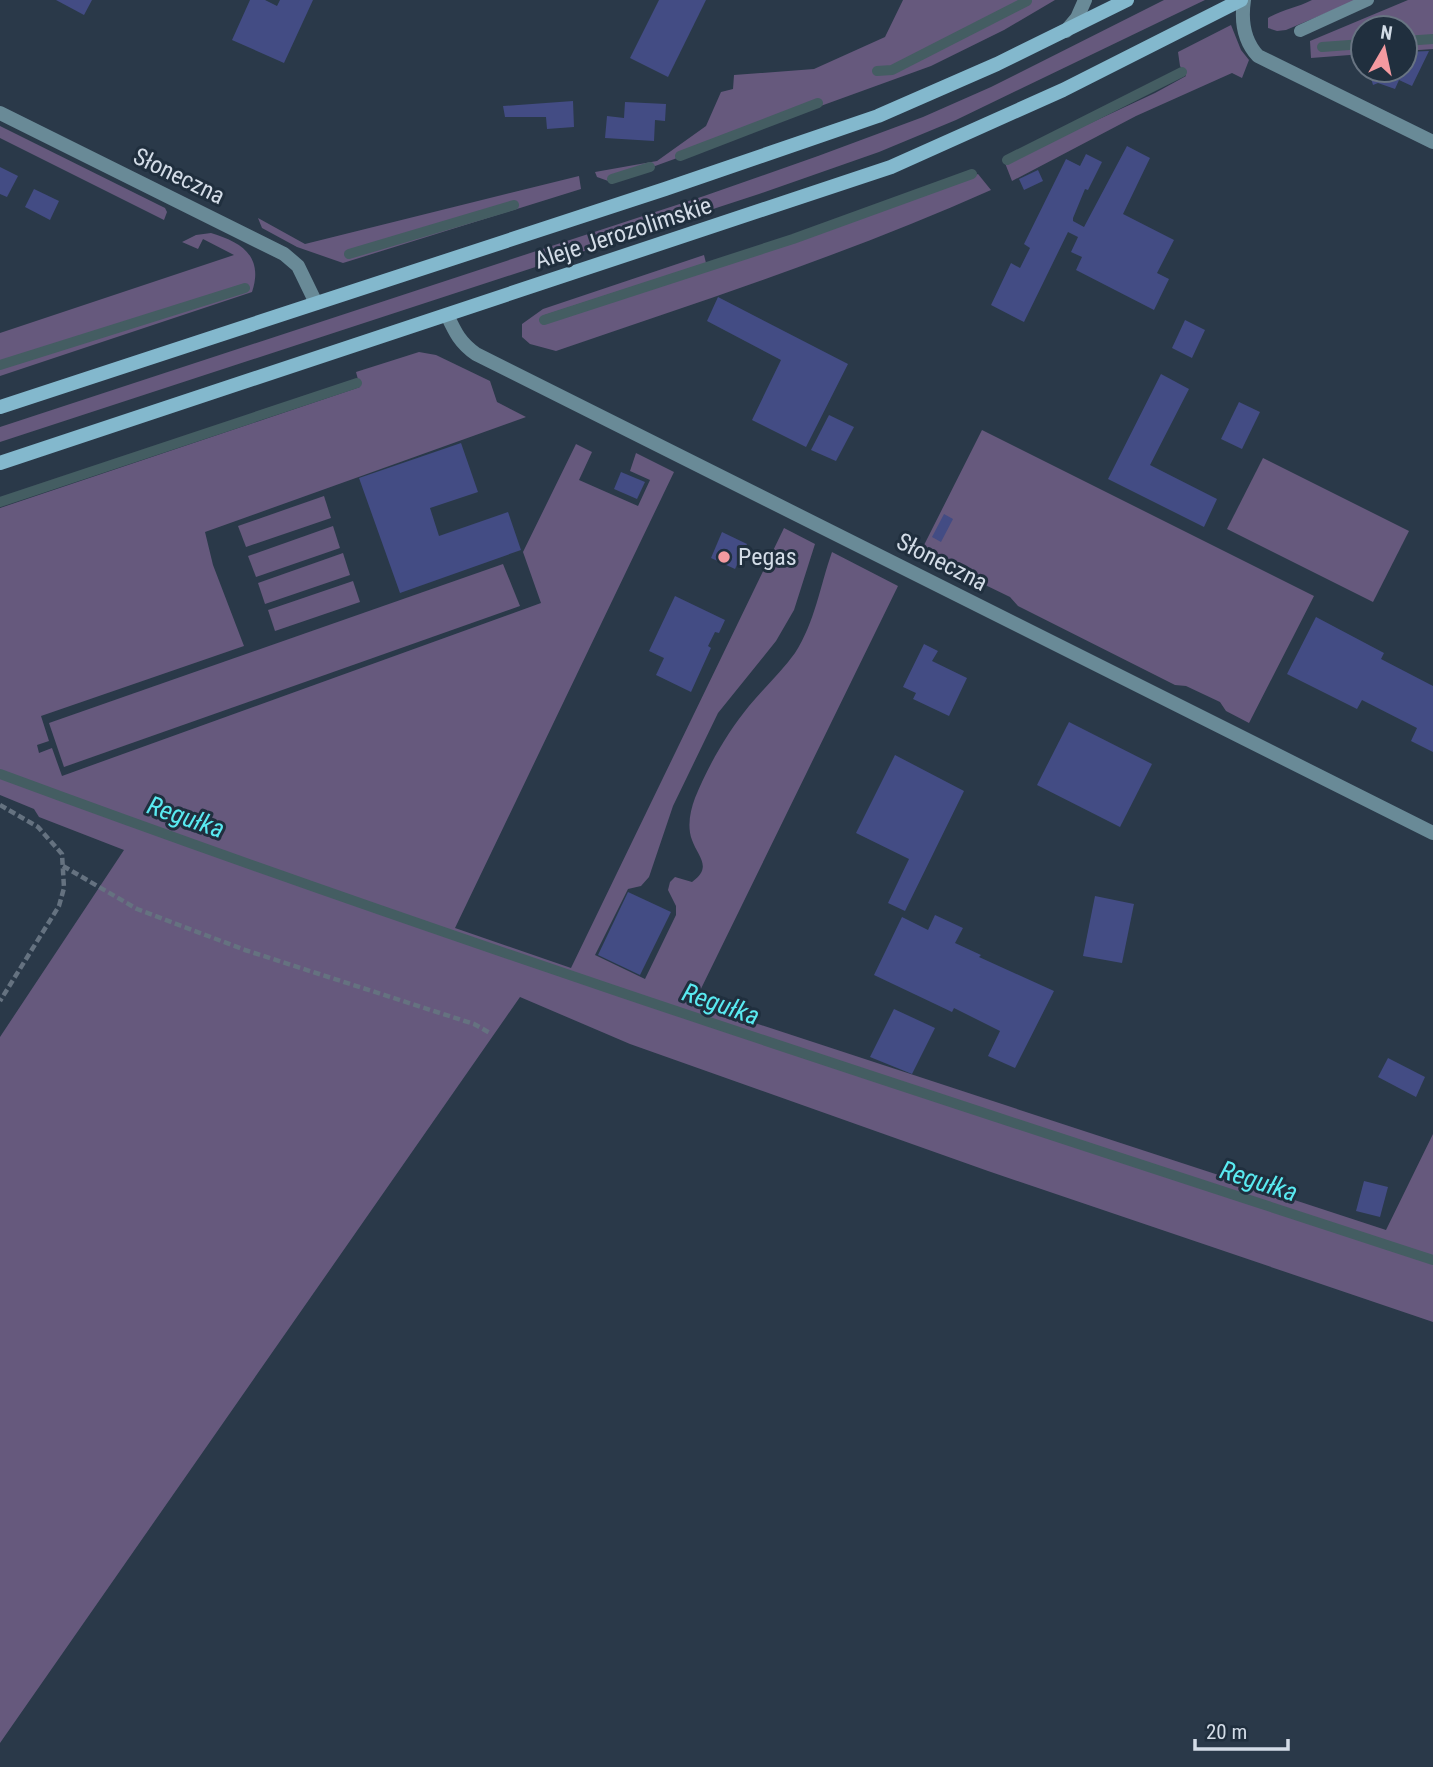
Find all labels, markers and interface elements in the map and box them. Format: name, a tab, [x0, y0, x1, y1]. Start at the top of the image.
north arrow	[1349, 14, 1419, 84]
text: N	[1379, 20, 1394, 45]
street label: Słoneczna	[129, 142, 229, 210]
street label: Aleje Jerozolimskie	[531, 191, 715, 275]
street label: Słoneczna	[892, 527, 992, 597]
place label: Pegas	[738, 543, 797, 571]
marker: Pegas	[716, 549, 732, 565]
water label: Regułka	[143, 790, 229, 844]
water label: Regułka	[678, 977, 764, 1031]
water label: Regułka	[1217, 1154, 1301, 1208]
scale bar	[1195, 1708, 1288, 1752]
text: 20 m	[1206, 1720, 1247, 1744]

